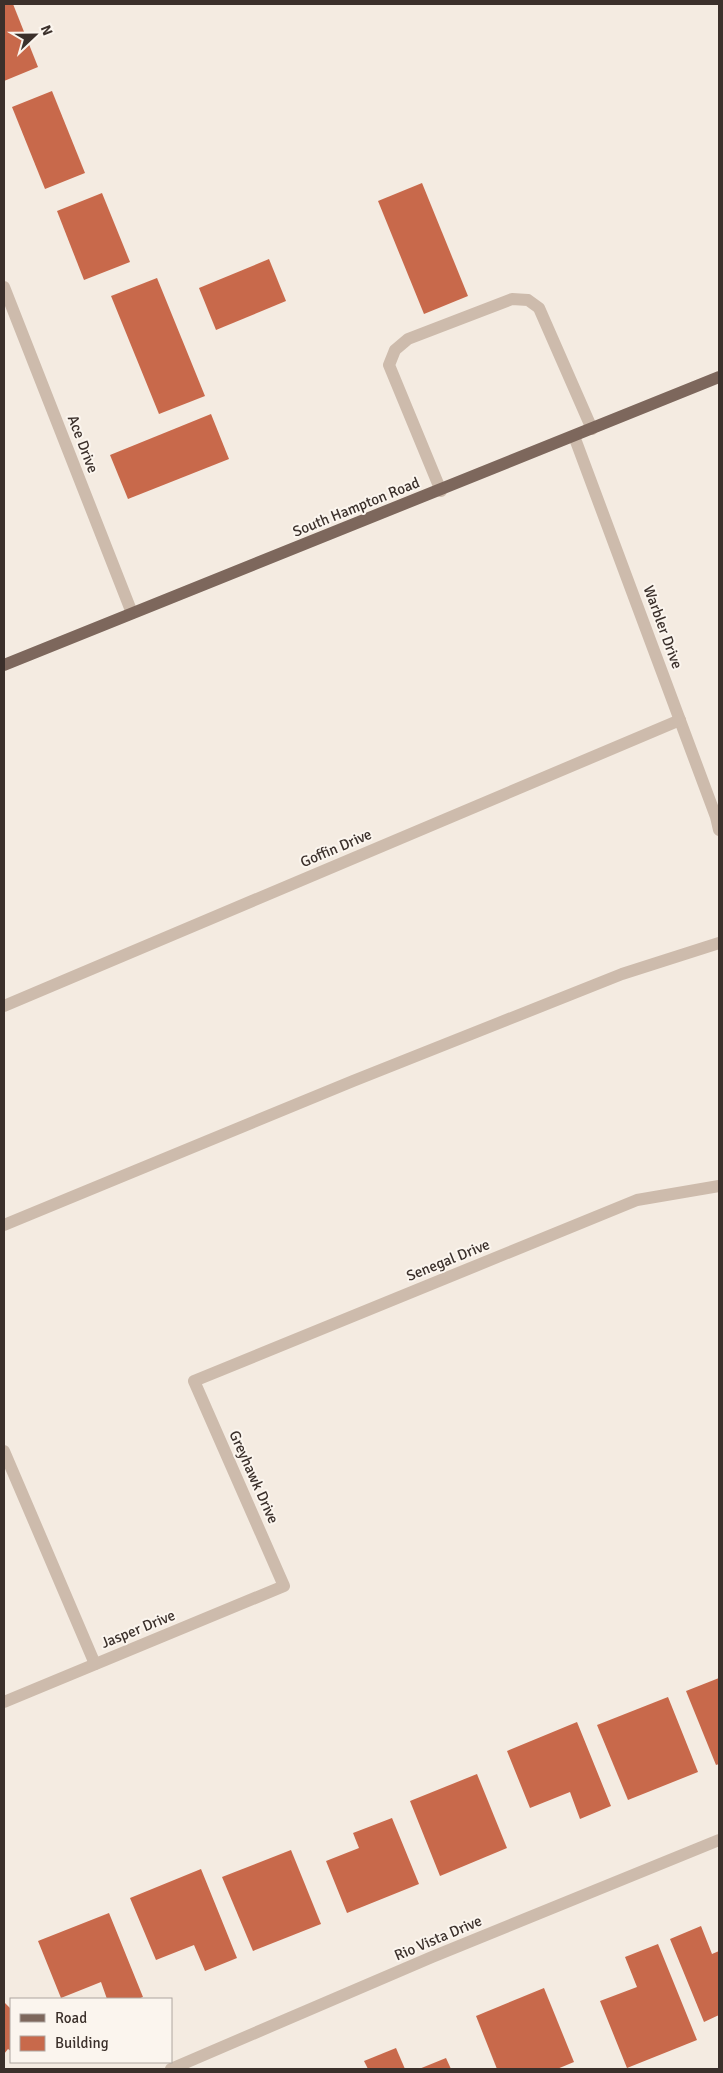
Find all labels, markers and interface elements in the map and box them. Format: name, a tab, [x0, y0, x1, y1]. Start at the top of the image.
north arrow	[10, 10, 60, 60]
text: N	[37, 23, 56, 38]
street label: Ace Drive	[64, 413, 102, 475]
street label: South Hampton Road	[290, 473, 422, 541]
street label: Warbler Drive	[640, 583, 686, 671]
street label: Goffin Drive	[298, 825, 374, 871]
street label: Senegal Drive	[404, 1235, 492, 1285]
street label: Greyhawk Drive	[225, 1428, 283, 1526]
street label: Jasper Drive	[98, 1606, 178, 1652]
street label: Rio Vista Drive	[392, 1912, 484, 1964]
legend	[10, 1998, 172, 2063]
text: Road	[55, 2009, 87, 2027]
text: Building	[55, 2034, 109, 2052]

